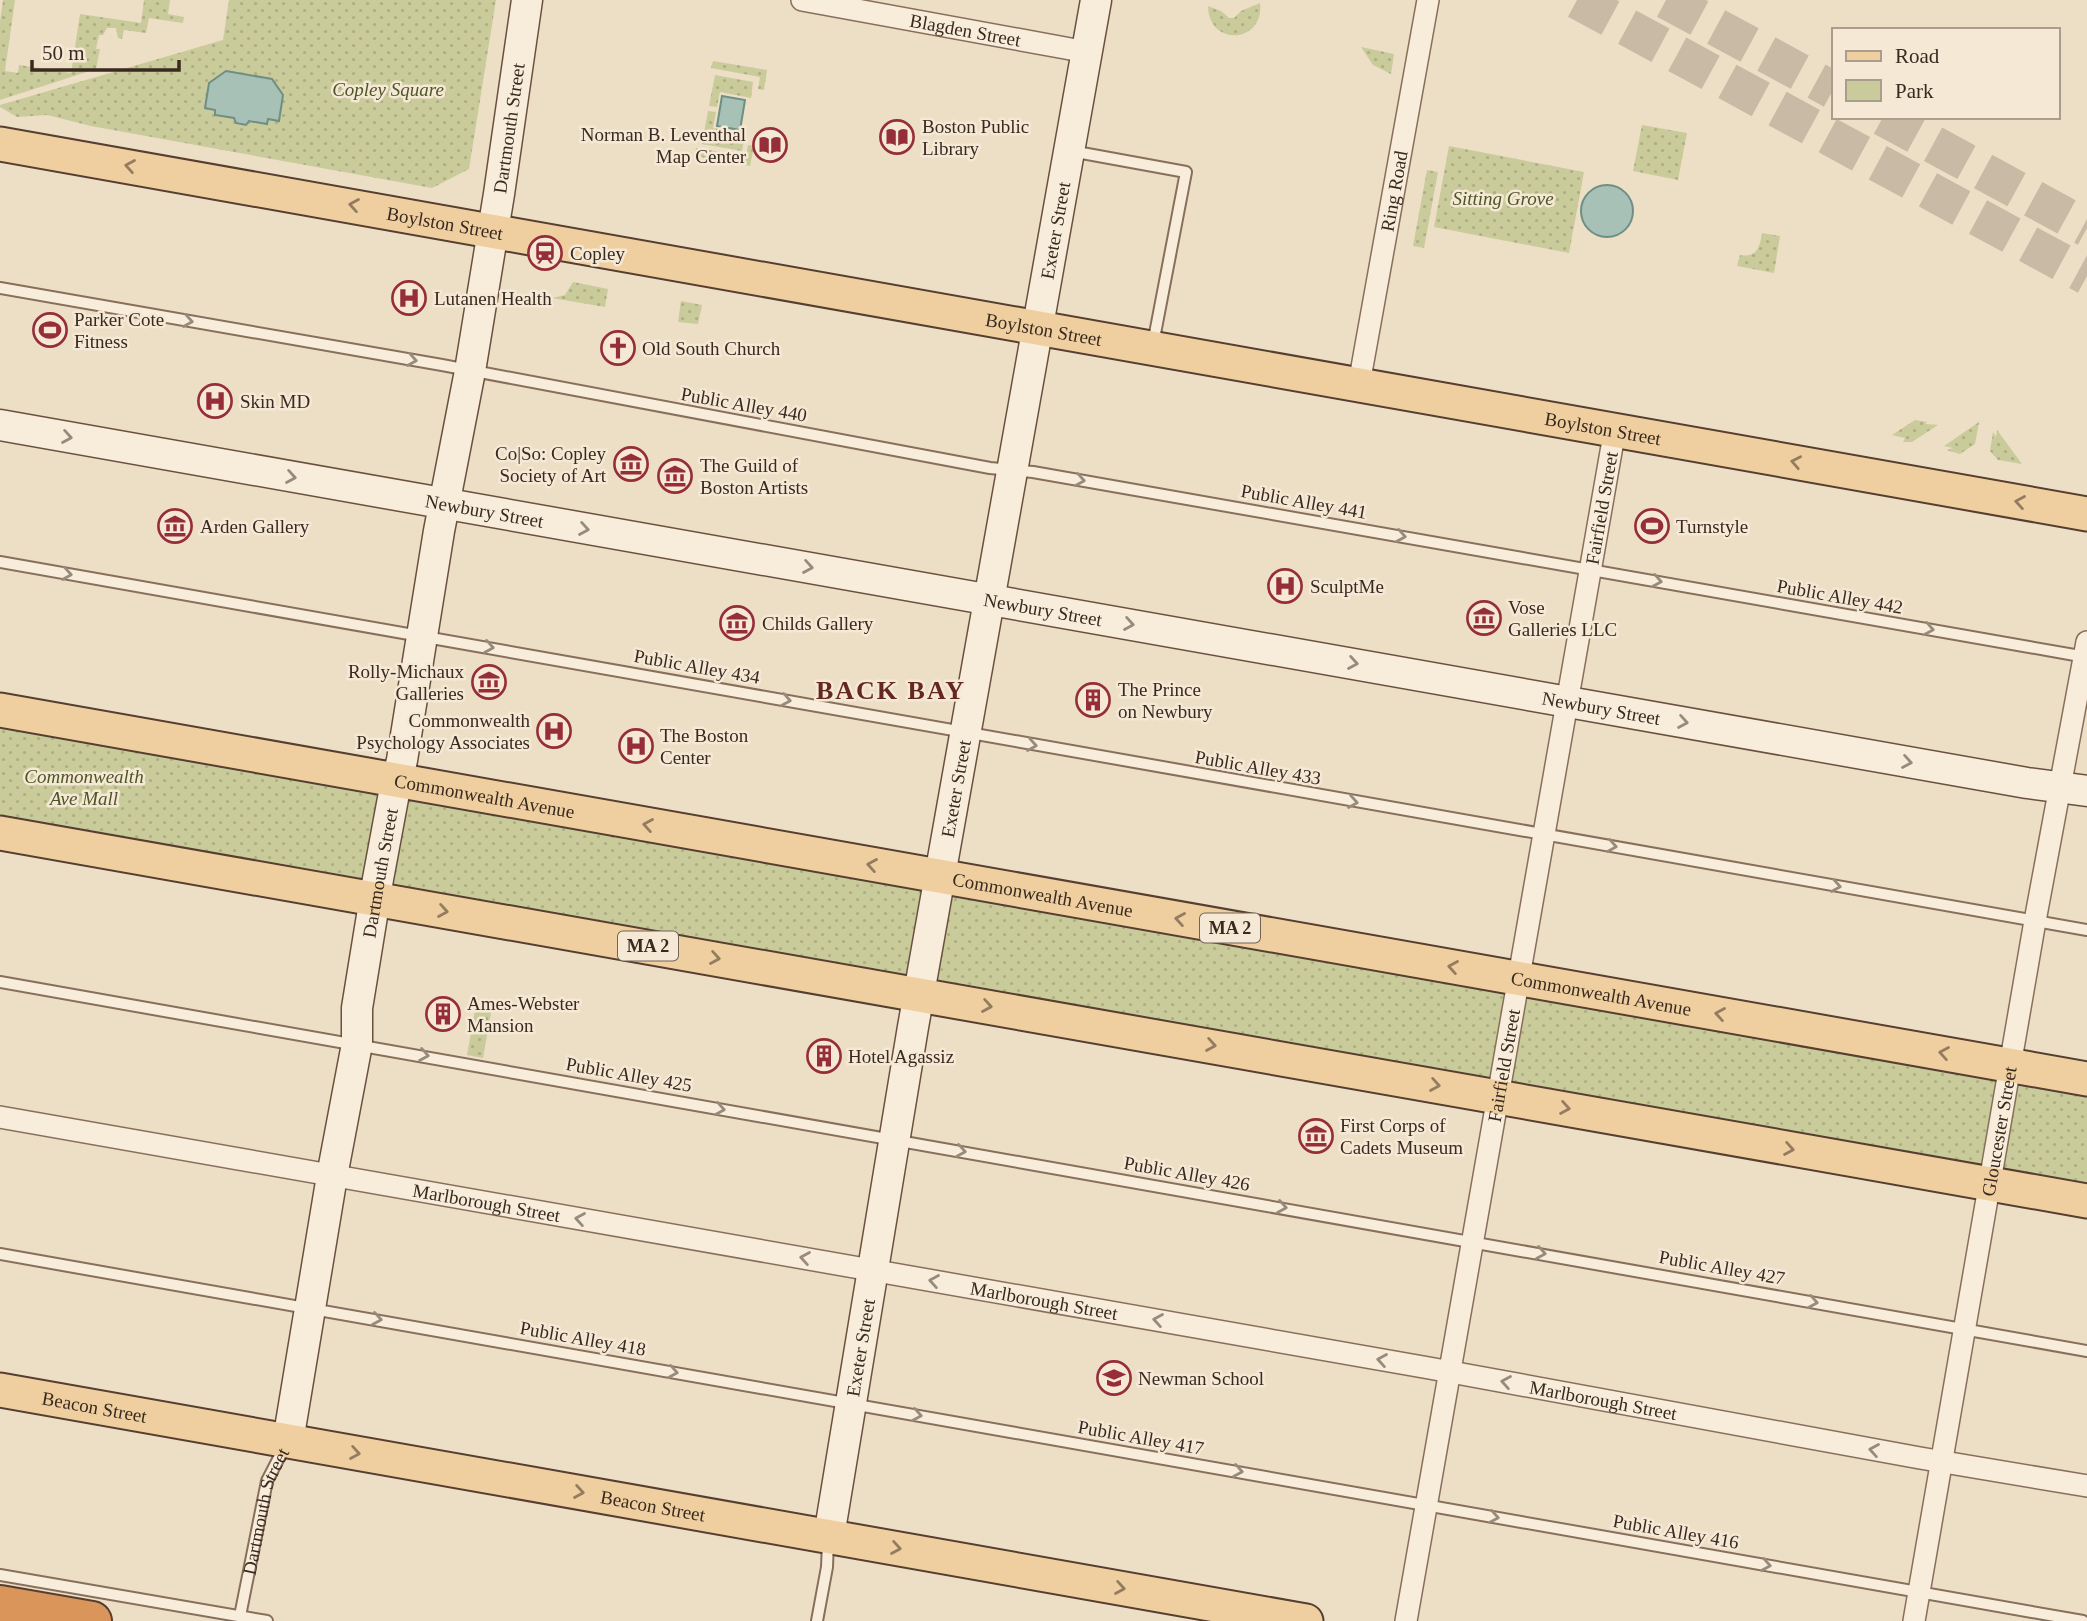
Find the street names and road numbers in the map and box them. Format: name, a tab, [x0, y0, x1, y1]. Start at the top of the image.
street label: Blagden Street	[908, 10, 1023, 51]
street label: Dartmouth Street	[489, 61, 529, 195]
street label: Ring Road	[1377, 149, 1412, 233]
street label: Exeter Street	[1036, 179, 1075, 281]
street label: Boylston Street	[385, 203, 505, 244]
street label: Boylston Street	[984, 309, 1104, 350]
street label: Public Alley 440	[679, 383, 809, 426]
street label: Boylston Street	[1543, 408, 1663, 449]
street label: Fairfield Street	[1581, 449, 1622, 566]
street label: Public Alley 441	[1239, 480, 1369, 523]
street label: Newbury Street	[424, 490, 546, 532]
street label: Public Alley 442	[1775, 575, 1905, 618]
street label: Newbury Street	[982, 589, 1104, 631]
street label: Public Alley 434	[632, 645, 762, 688]
street label: Newbury Street	[1540, 688, 1663, 729]
street label: Exeter Street	[937, 738, 975, 839]
street label: Public Alley 433	[1193, 746, 1323, 789]
street label: Commonwealth Avenue	[393, 770, 576, 822]
street label: Dartmouth Street	[359, 806, 402, 939]
street label: Commonwealth Avenue	[951, 869, 1135, 921]
road number: MA 2	[1200, 914, 1260, 943]
road number: MA 2	[618, 931, 678, 960]
street label: Commonwealth Avenue	[1509, 967, 1693, 1020]
street label: Fairfield Street	[1484, 1007, 1524, 1124]
street label: Public Alley 425	[564, 1053, 694, 1096]
street label: Gloucester Street	[1978, 1064, 2021, 1198]
street label: Public Alley 426	[1122, 1152, 1252, 1195]
street label: Marlborough Street	[411, 1180, 563, 1226]
street label: Public Alley 427	[1657, 1246, 1787, 1289]
street label: Marlborough Street	[969, 1278, 1120, 1324]
street label: Exeter Street	[842, 1297, 879, 1398]
street label: Public Alley 418	[518, 1317, 648, 1360]
street label: Marlborough Street	[1528, 1377, 1679, 1424]
street label: Beacon Street	[40, 1388, 149, 1427]
street label: Public Alley 417	[1076, 1416, 1206, 1459]
street label: Dartmouth Street	[238, 1444, 294, 1577]
street label: Beacon Street	[599, 1486, 708, 1526]
street label: Public Alley 416	[1611, 1510, 1741, 1553]

